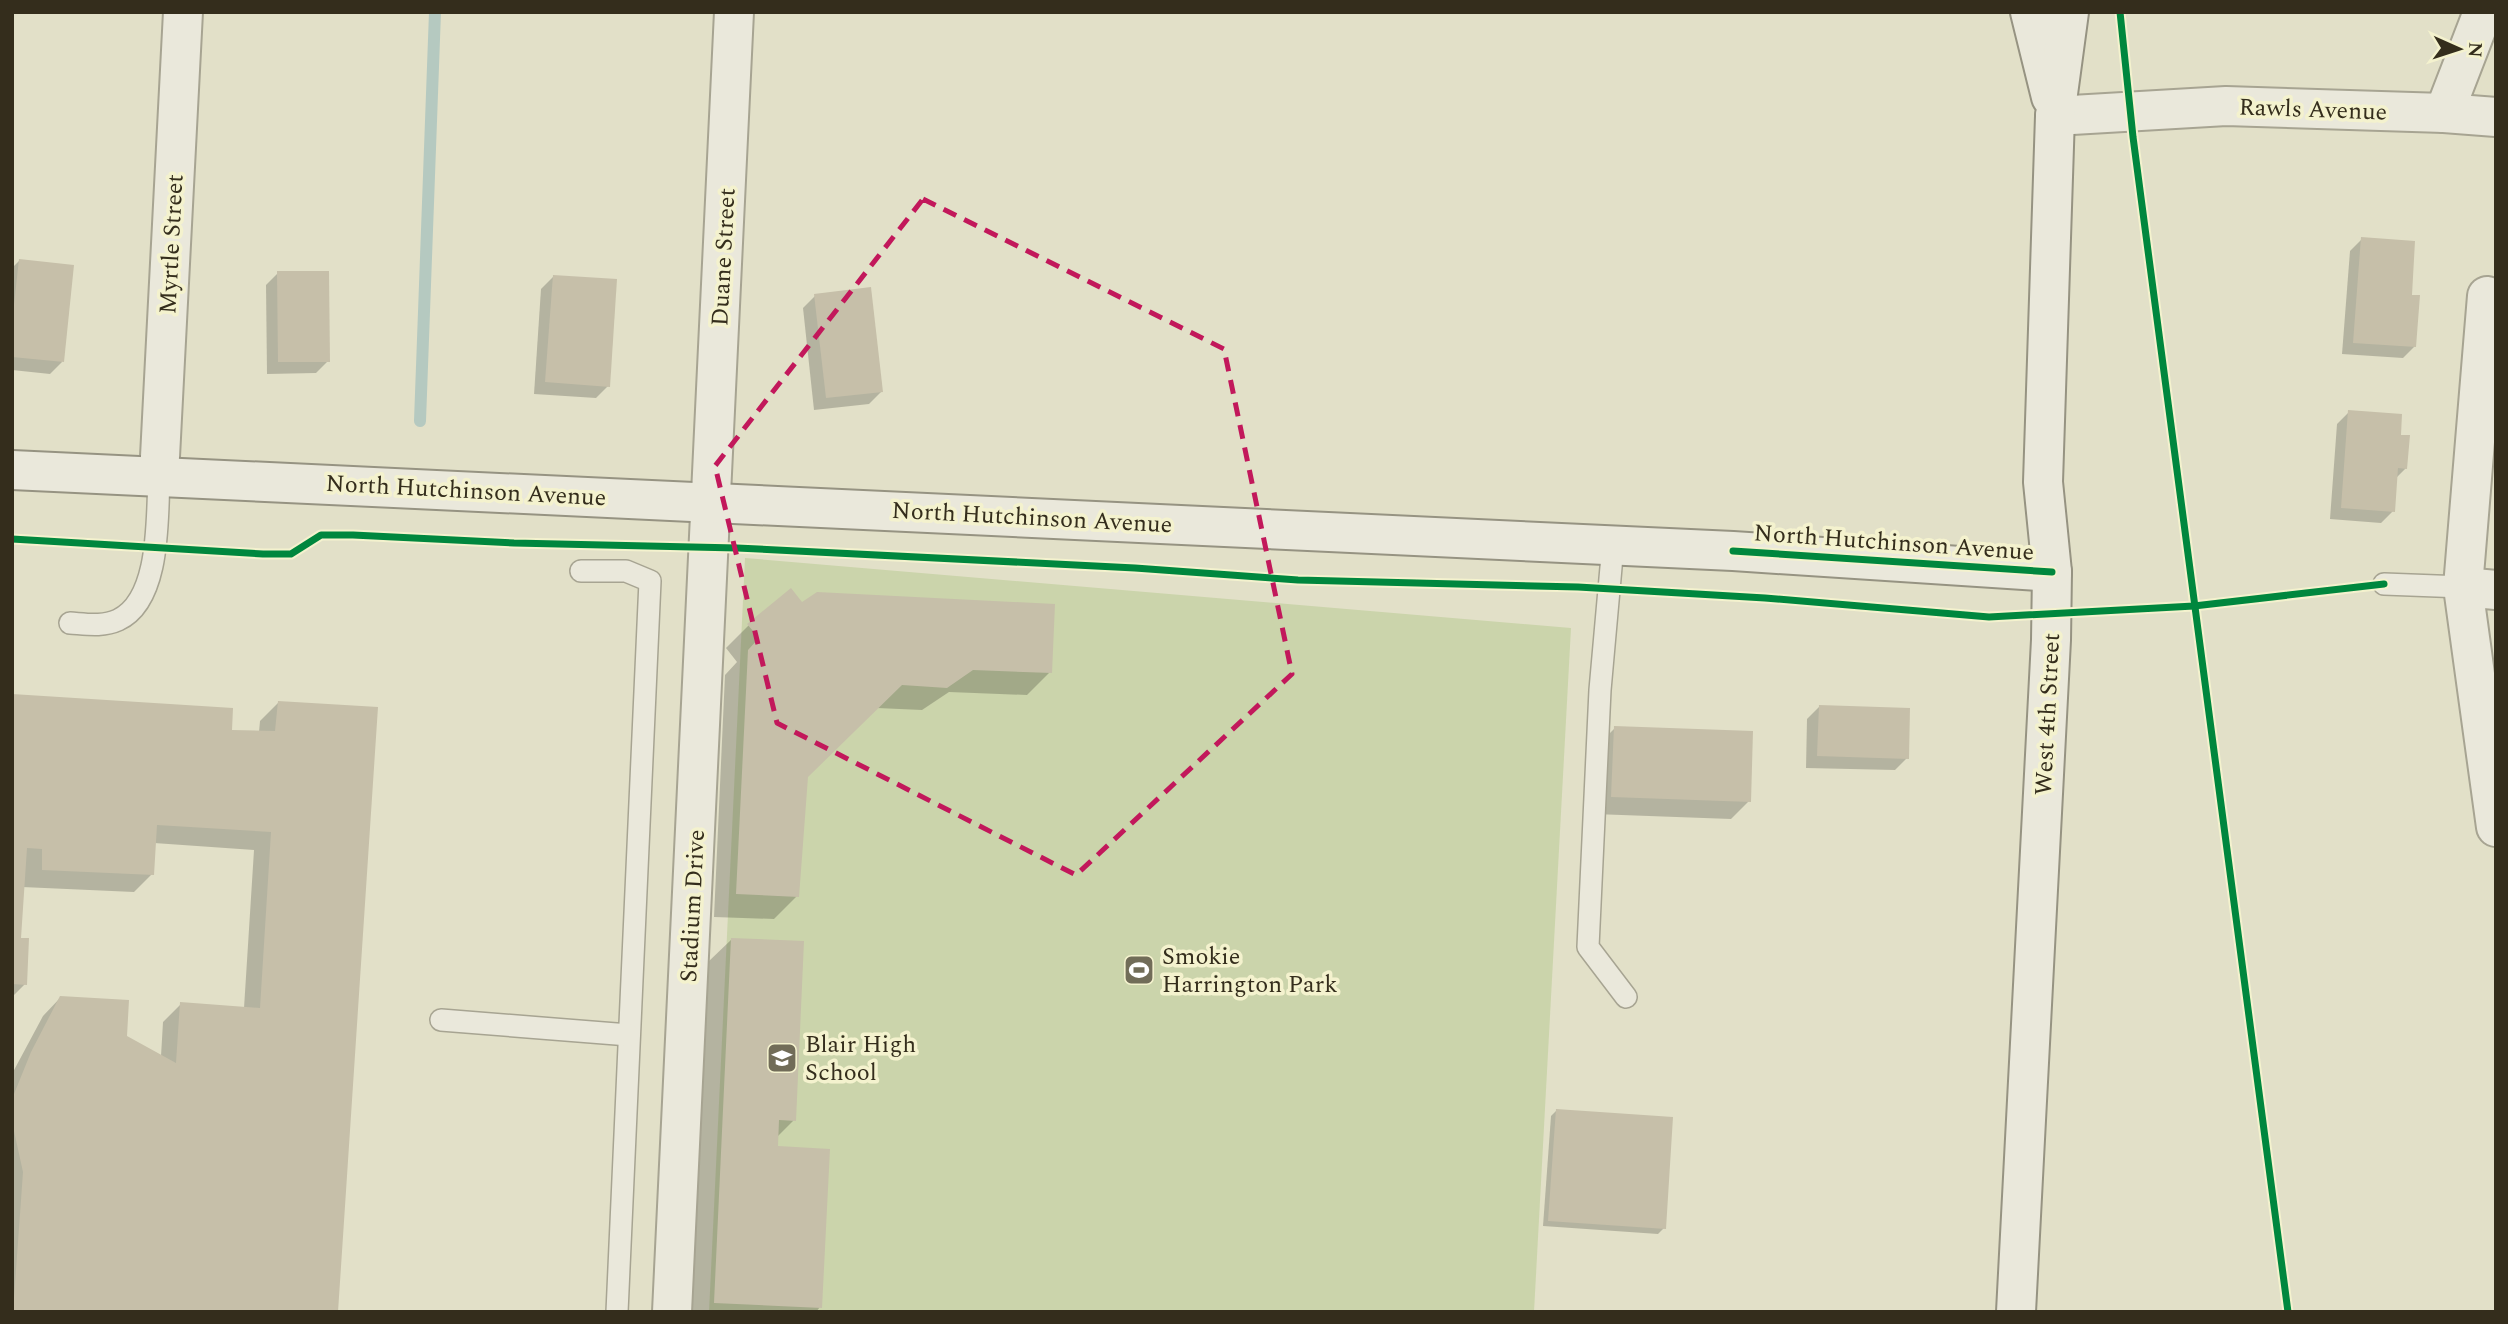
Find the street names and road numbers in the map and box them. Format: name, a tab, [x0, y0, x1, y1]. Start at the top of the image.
street label: Rawls Avenue	[2238, 89, 2388, 131]
street label: Myrtle Street	[150, 173, 194, 315]
street label: Duane Street	[702, 187, 746, 327]
street label: North Hutchinson Avenue	[325, 466, 607, 516]
street label: North Hutchinson Avenue	[891, 493, 1173, 543]
street label: North Hutchinson Avenue	[1753, 515, 2035, 571]
street label: West 4th Street	[2026, 632, 2070, 796]
street label: Stadium Drive	[671, 829, 715, 983]

